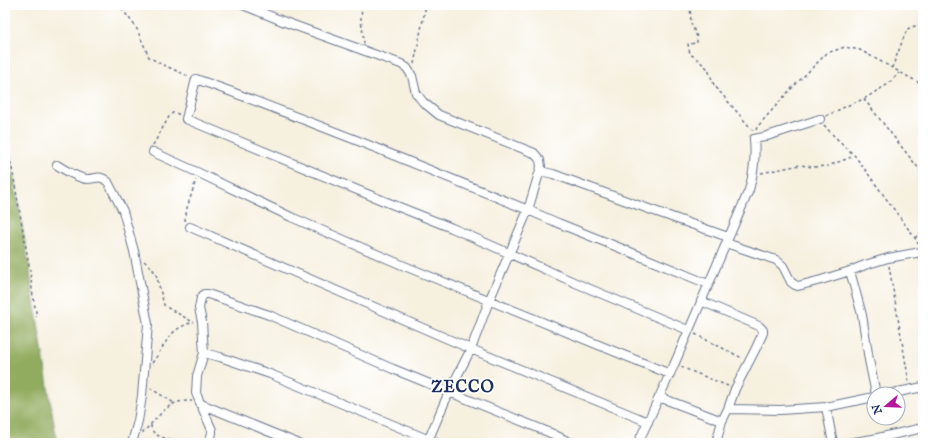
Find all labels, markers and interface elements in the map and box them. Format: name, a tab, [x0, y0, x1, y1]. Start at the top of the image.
district label: ZECCO	[431, 378, 495, 398]
north arrow	[866, 386, 906, 426]
text: N	[869, 402, 886, 417]

